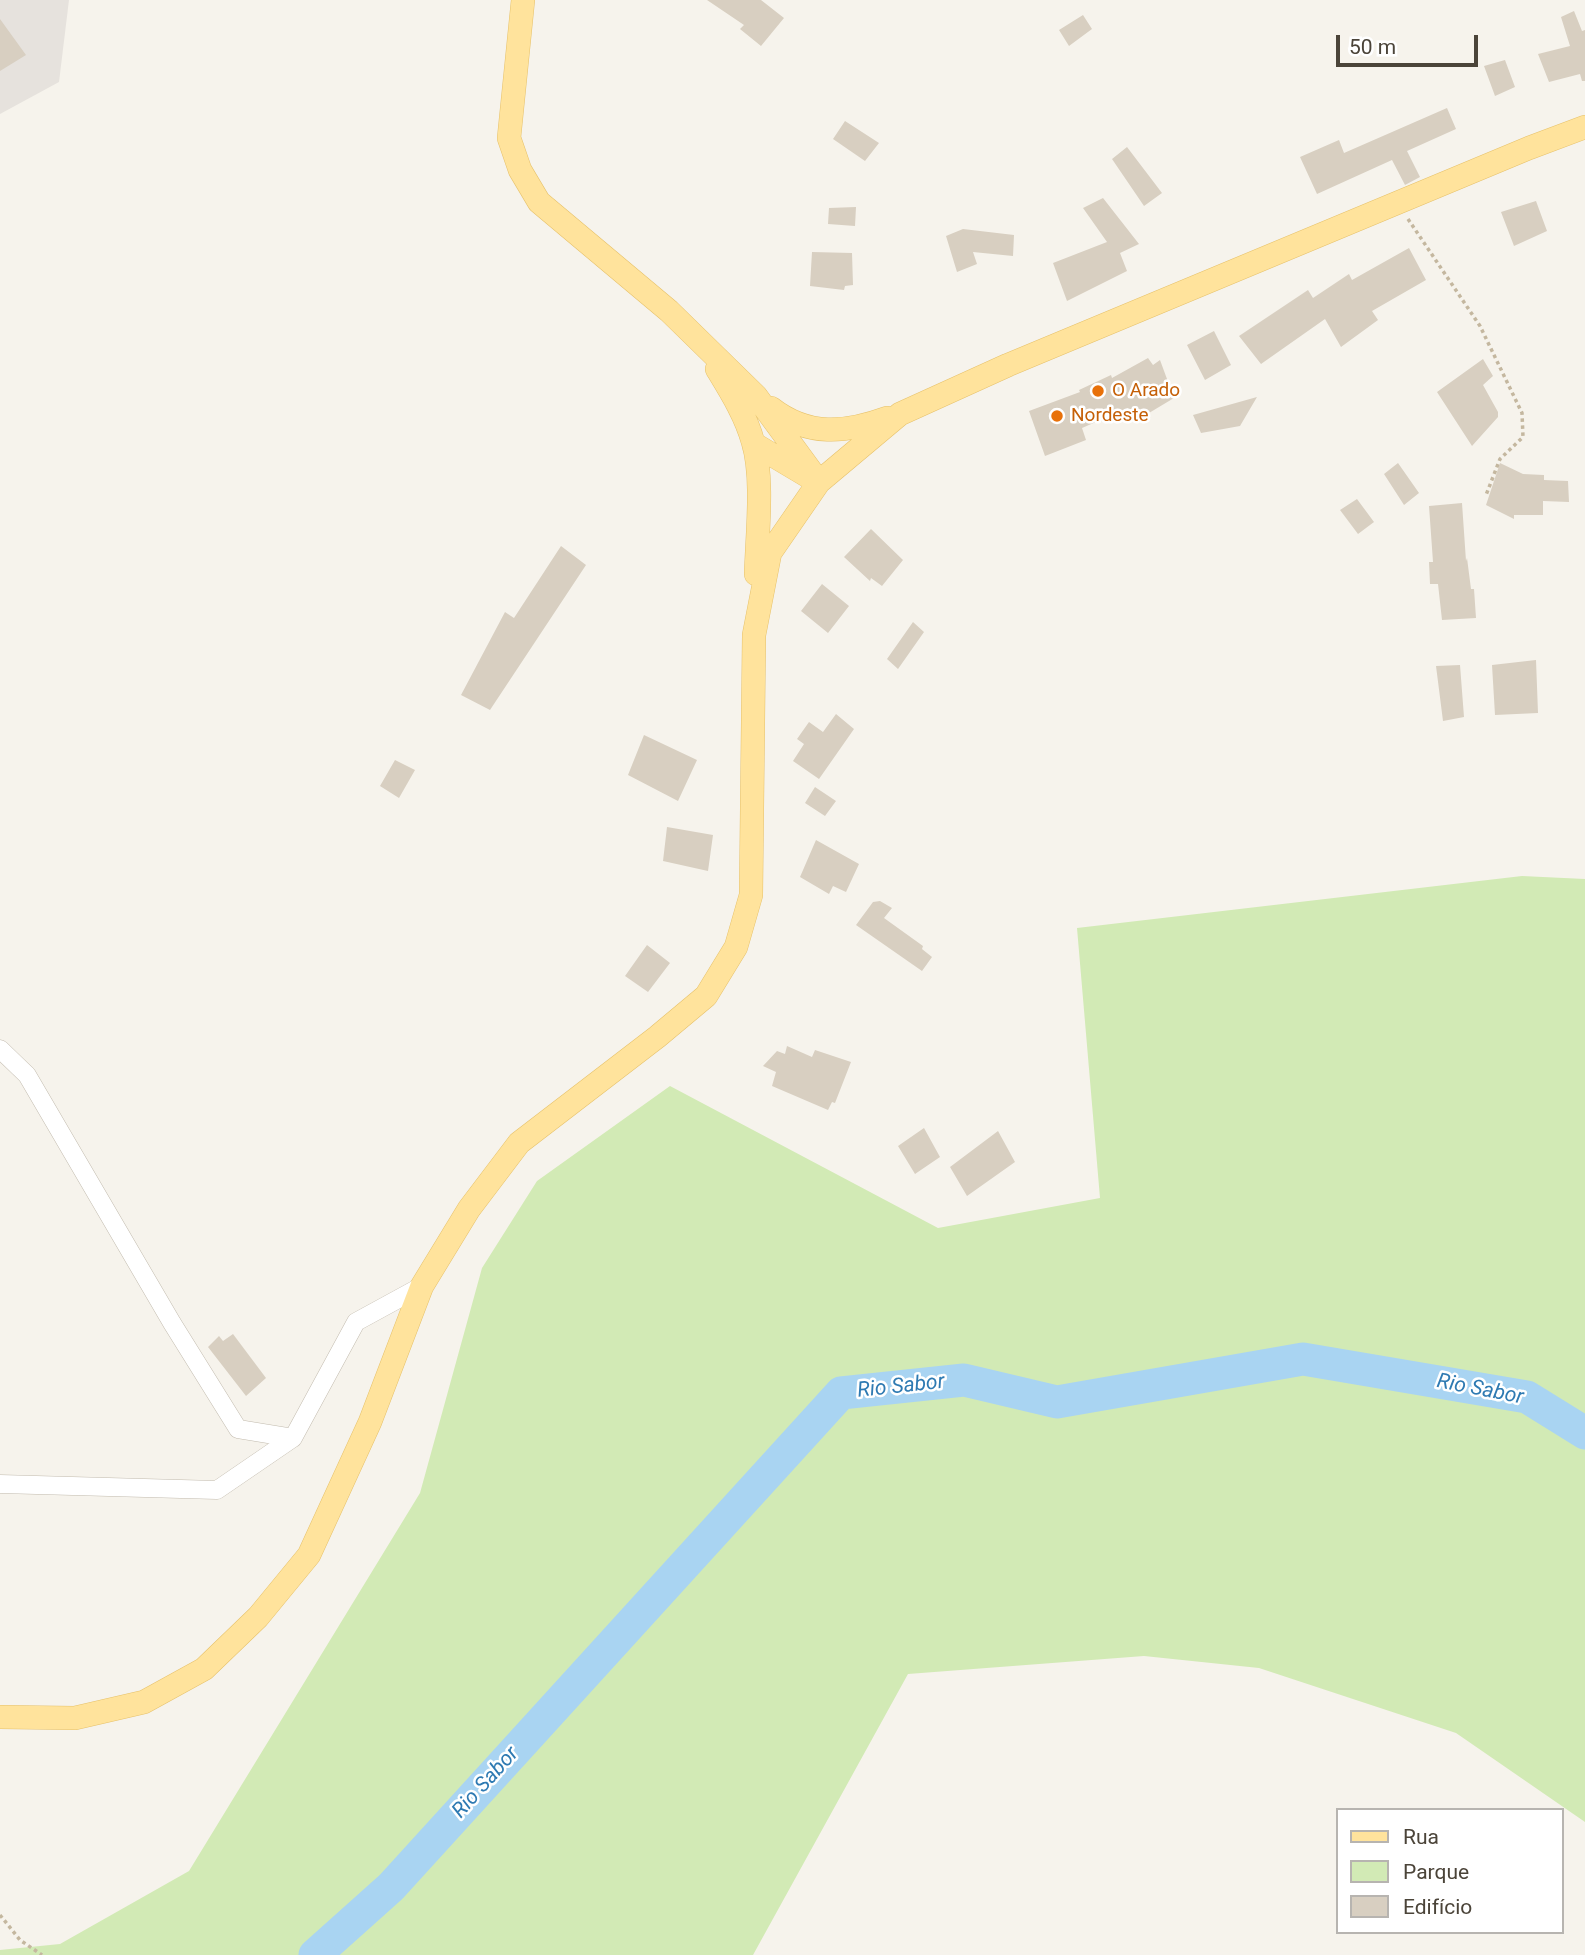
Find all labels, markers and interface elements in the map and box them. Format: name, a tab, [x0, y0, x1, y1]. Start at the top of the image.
scale bar	[1340, 21, 1482, 65]
text: 50 m	[1349, 35, 1396, 59]
place label: O Arado	[1112, 380, 1180, 402]
marker: O Arado	[1090, 383, 1106, 399]
place label: Nordeste	[1071, 405, 1149, 427]
marker: Nordeste	[1049, 408, 1065, 424]
water label: Rio Sabor	[1435, 1369, 1525, 1411]
water label: Rio Sabor	[856, 1370, 946, 1404]
water label: Rio Sabor	[447, 1742, 525, 1824]
legend	[1336, 1808, 1564, 1934]
text: Rua	[1403, 1825, 1439, 1849]
text: Parque	[1403, 1860, 1469, 1884]
text: Edifício	[1403, 1895, 1472, 1919]

